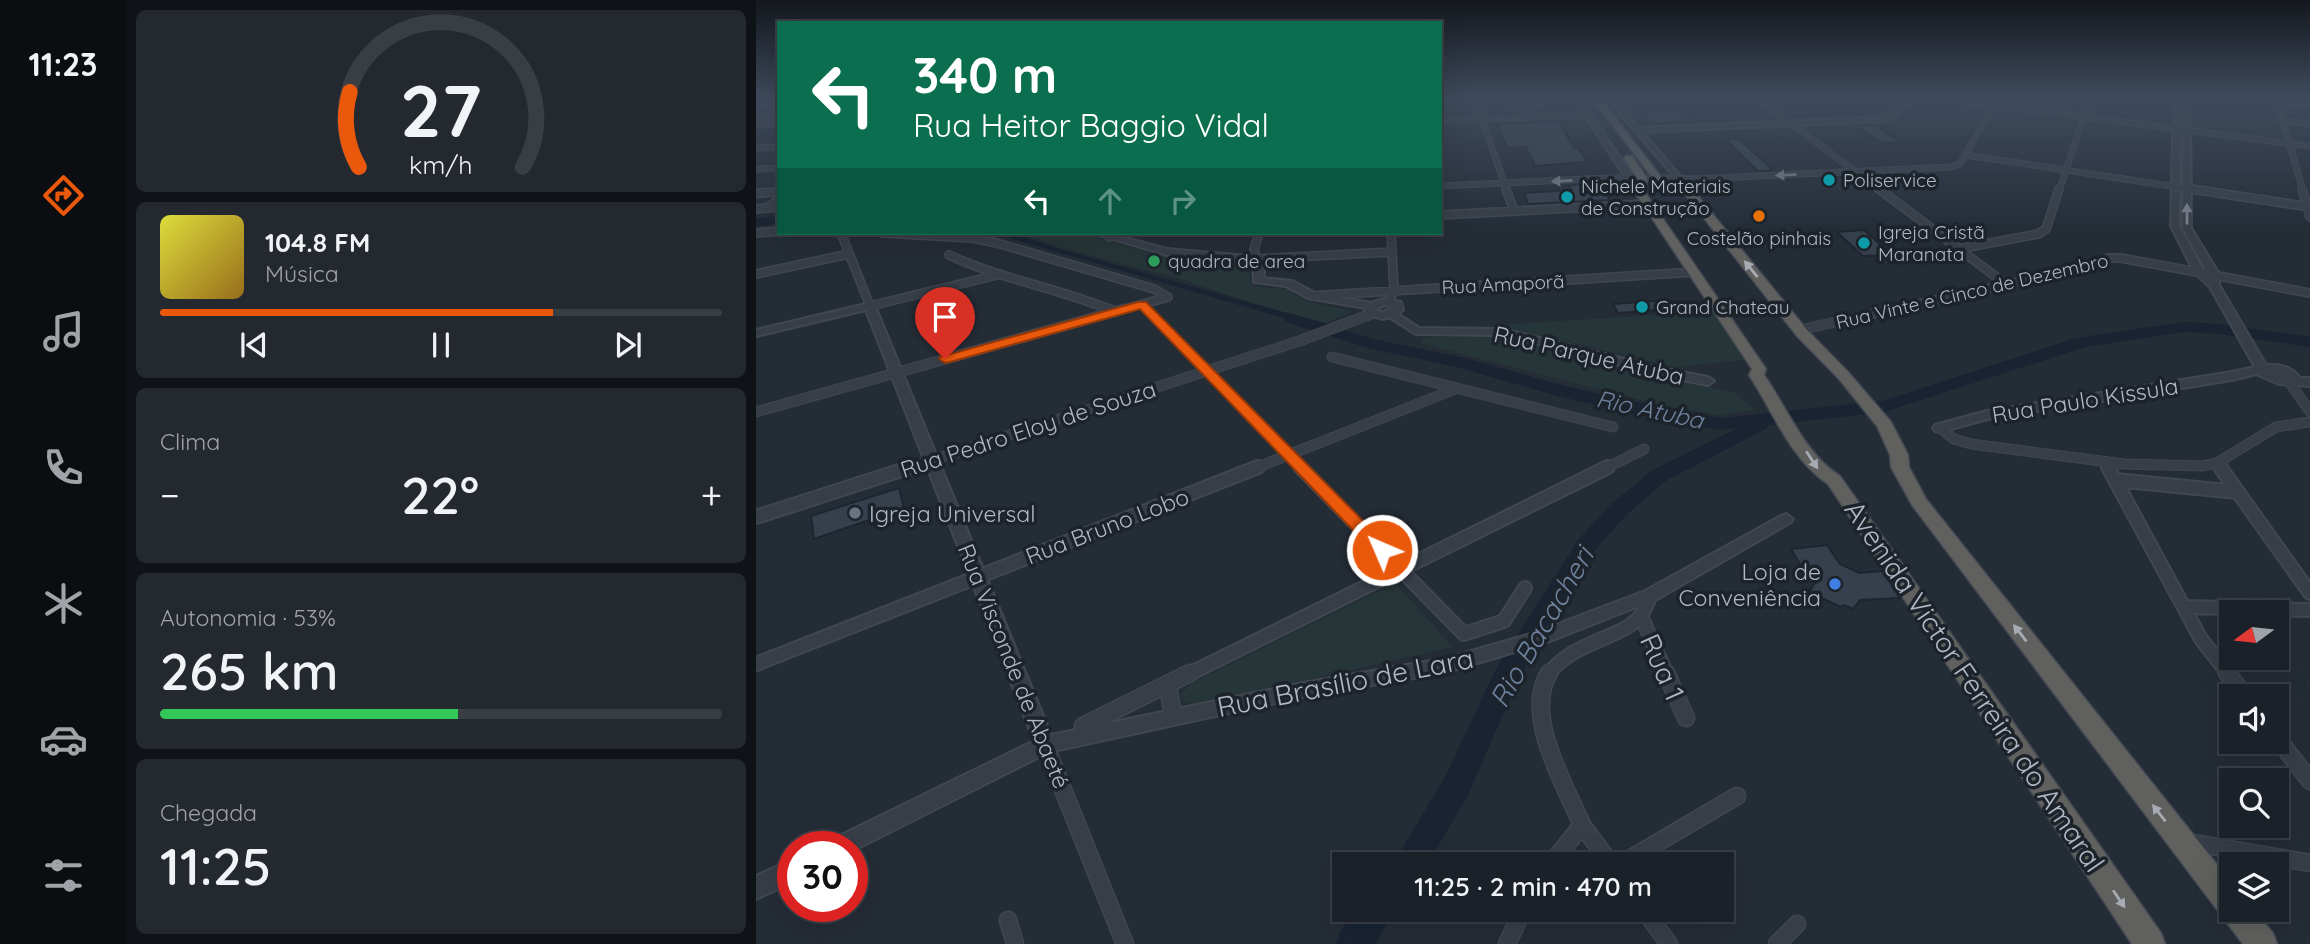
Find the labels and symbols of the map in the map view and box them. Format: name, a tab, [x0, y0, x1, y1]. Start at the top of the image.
place label: Poliservice	[1843, 168, 1937, 192]
one-way arrow	[1775, 170, 1797, 181]
marker: Poliservice	[1821, 172, 1837, 188]
place label: Nichele Materiais de Construção	[1581, 174, 1731, 220]
one-way arrow	[1550, 175, 1572, 186]
marker: Nichele Materiais de Construção	[1559, 189, 1575, 205]
one-way arrow	[2181, 202, 2193, 224]
marker: Costelão pinhais	[1751, 208, 1767, 224]
place label: Igreja Cristã Maranata	[1878, 220, 1985, 266]
place label: Costelão pinhais	[1687, 226, 1831, 250]
marker: Igreja Cristã Maranata	[1856, 235, 1872, 251]
street label: Rua Vinte e Cinco de Dezembro	[1834, 248, 2110, 334]
place label: quadra de area	[1168, 249, 1305, 273]
marker: quadra de area	[1146, 253, 1162, 269]
one-way arrow	[1743, 261, 1758, 279]
street label: Rua Amaporã	[1441, 269, 1565, 299]
pin	[915, 287, 975, 359]
place label: Grand Chateau	[1656, 295, 1790, 319]
marker: Grand Chateau	[1634, 299, 1650, 315]
street label: Rua Parque Atuba	[1491, 319, 1687, 391]
street label: Rua Paulo Kissula	[1990, 371, 2180, 429]
street label: Rua Pedro Eloy de Souza	[897, 374, 1159, 484]
water label: Rio Atuba	[1594, 383, 1708, 435]
one-way arrow	[1805, 450, 1818, 470]
street label: Rua Bruno Lobo	[1021, 481, 1193, 571]
street label: Avenida Victor Ferreira do Amaral	[1837, 494, 2113, 878]
place label: Igreja Universal	[869, 499, 1036, 528]
marker: Igreja Universal	[847, 505, 863, 521]
position arrow	[1345, 513, 1419, 587]
water label: Rio Bacacheri	[1481, 538, 1602, 713]
street label: Rua Visconde de Abaeté	[952, 539, 1076, 793]
place label: Loja de Conveniência	[1679, 557, 1821, 612]
marker: Loja de Conveniência	[1827, 576, 1843, 592]
north arrow	[2219, 600, 2289, 670]
one-way arrow	[2013, 624, 2028, 642]
street label: Rua 1	[1633, 628, 1693, 706]
street label: Rua Brasílio de Lara	[1214, 640, 1476, 724]
one-way arrow	[2152, 804, 2167, 822]
speed limit sign: 30	[777, 831, 868, 922]
one-way arrow	[2113, 889, 2126, 908]

